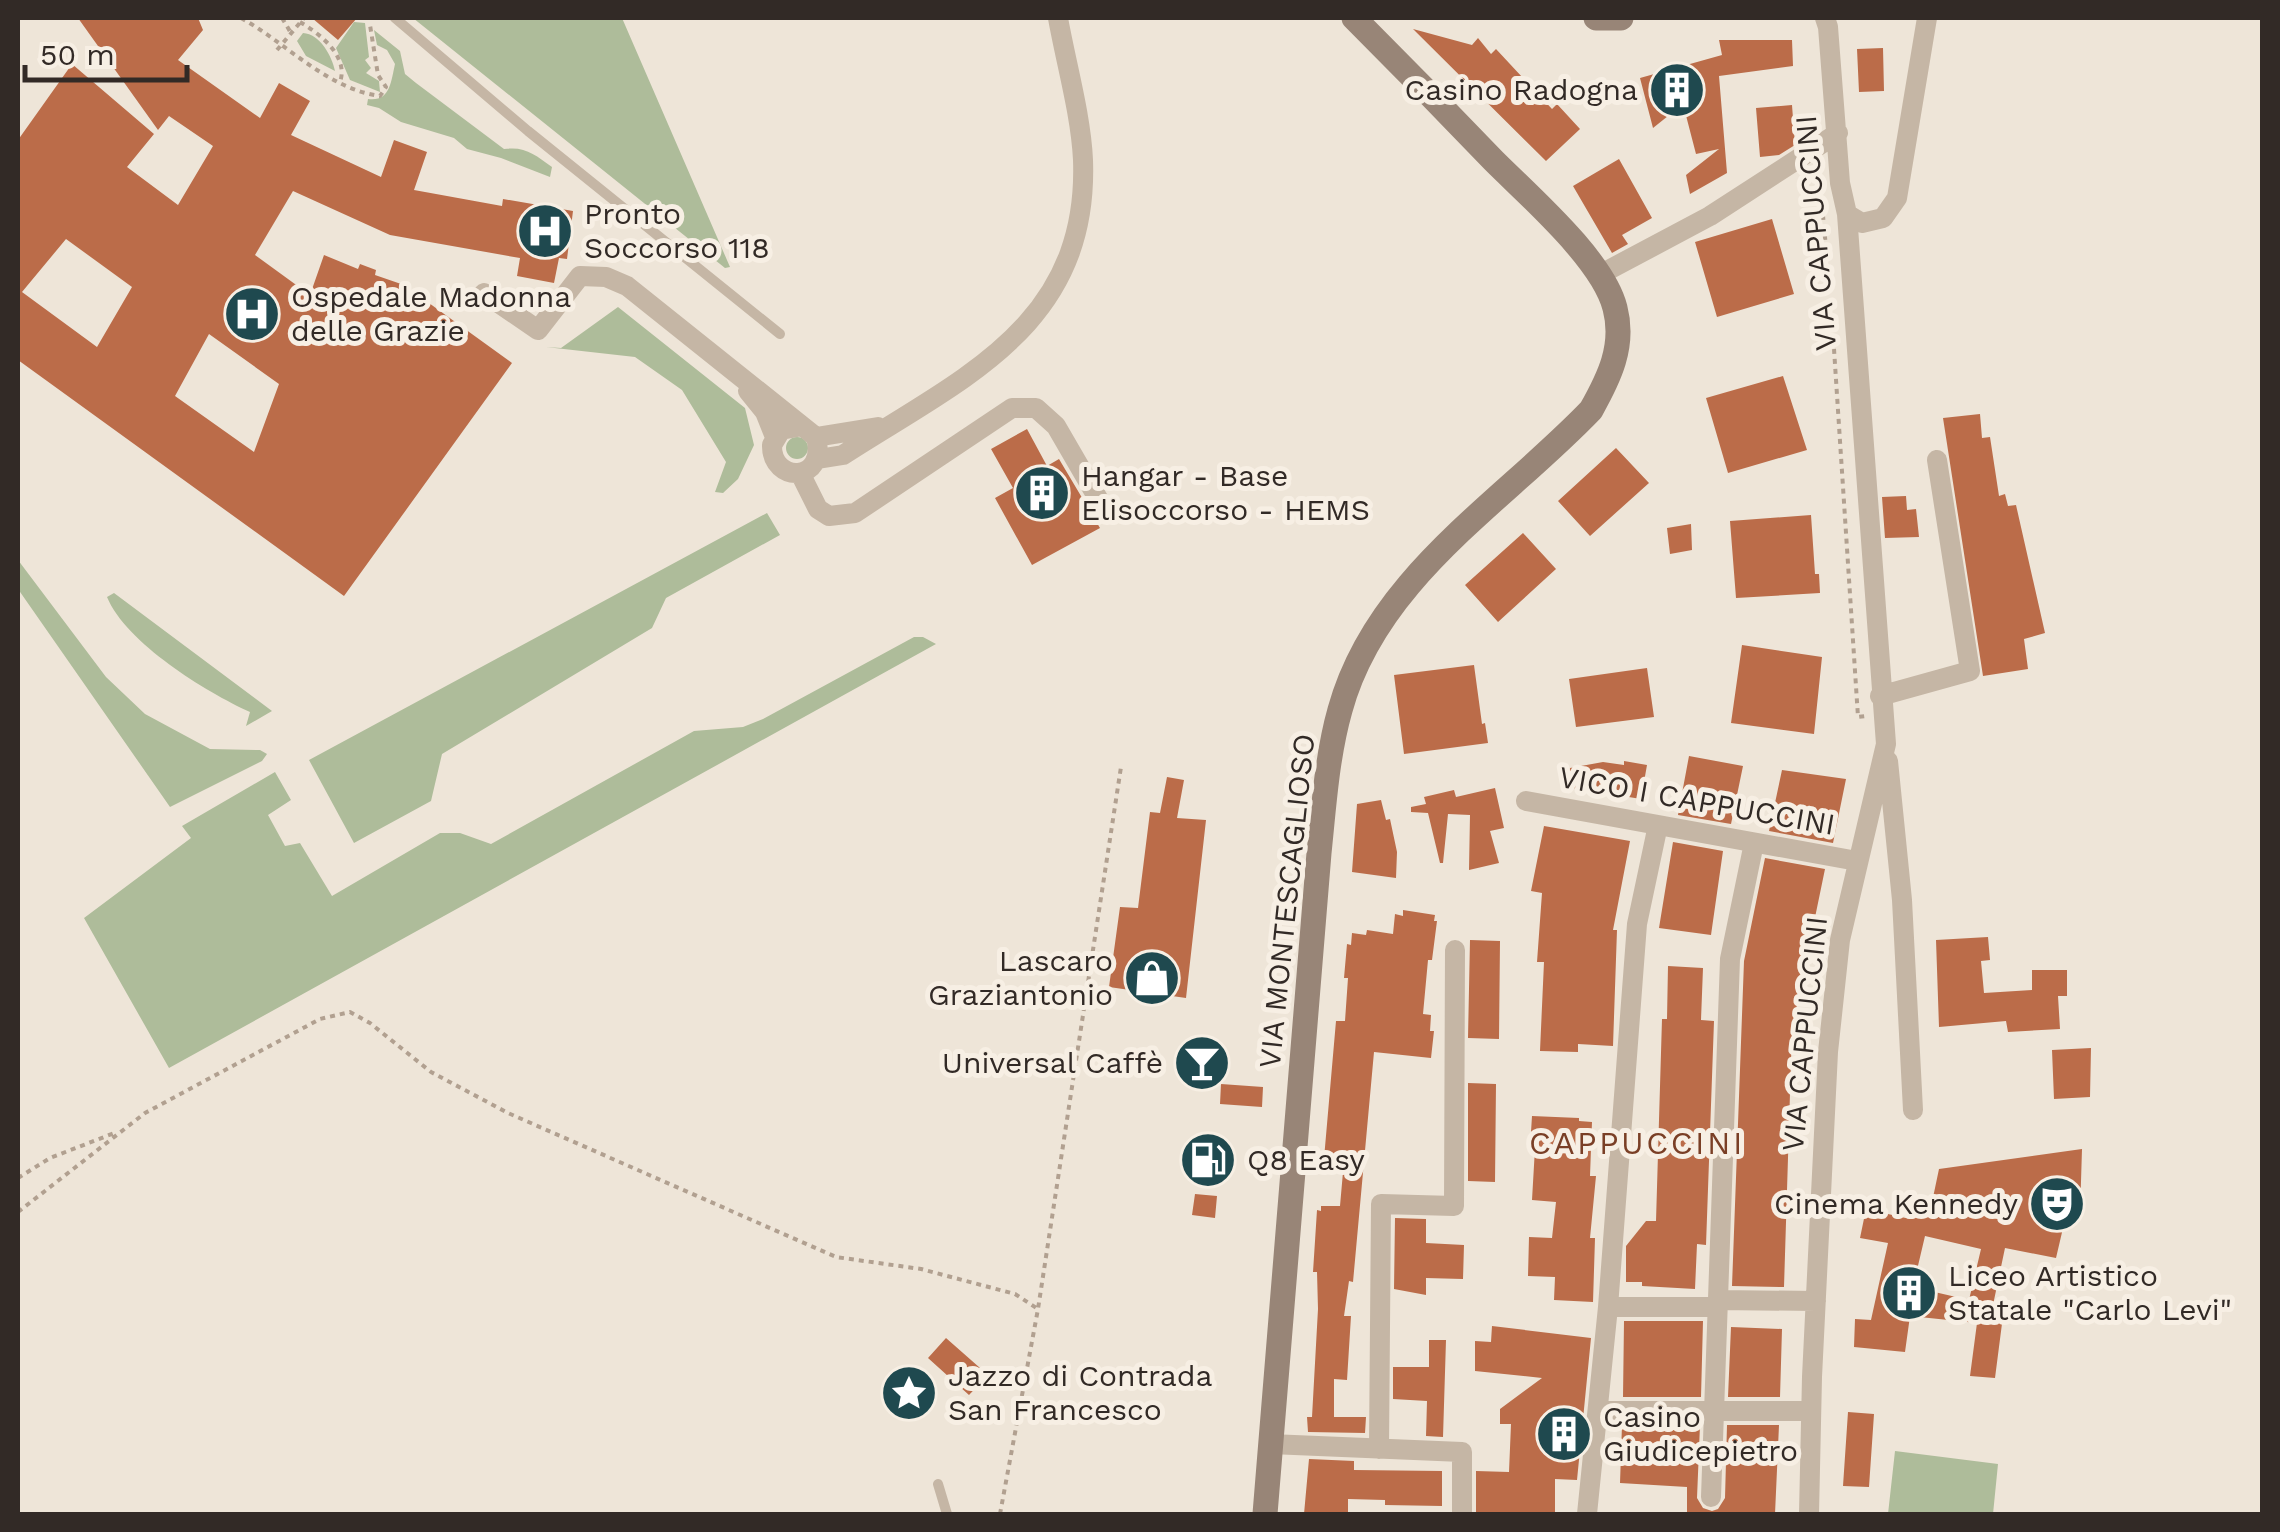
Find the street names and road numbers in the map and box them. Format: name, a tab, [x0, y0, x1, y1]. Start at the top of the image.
street label: VIA CAPPUCCINI	[1788, 114, 1843, 352]
street label: VIA MONTESCAGLIOSO	[1252, 732, 1321, 1070]
street label: VICO I CAPPUCCINI	[1556, 759, 1838, 842]
street label: VIA CAPPUCCINI	[1775, 915, 1834, 1153]

